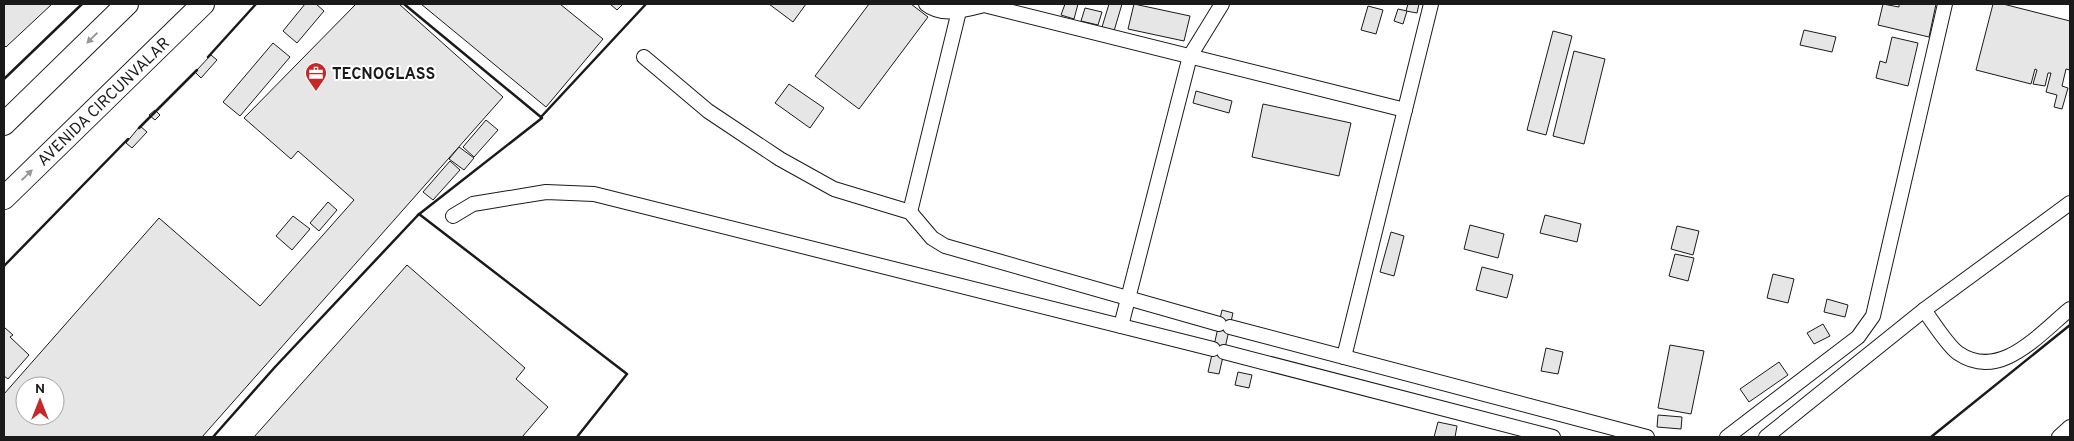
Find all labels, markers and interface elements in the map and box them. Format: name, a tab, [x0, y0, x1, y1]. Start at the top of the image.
one-way arrow	[86, 32, 98, 44]
street label: AVENIDA CIRCUNVALAR	[34, 34, 175, 171]
office icon: TECNOGLASS	[304, 61, 328, 92]
place label: TECNOGLASS	[332, 65, 435, 85]
one-way arrow	[21, 169, 33, 181]
north arrow	[15, 376, 65, 426]
text: N	[35, 381, 45, 398]

